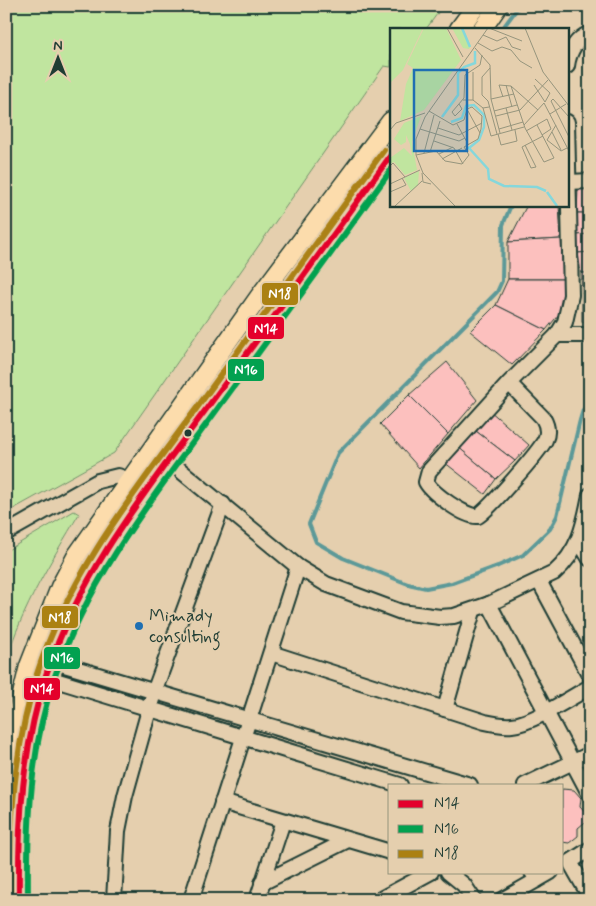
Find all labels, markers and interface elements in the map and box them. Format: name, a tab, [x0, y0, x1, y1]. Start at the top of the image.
inset map	[390, 28, 568, 206]
north arrow	[32, 32, 82, 82]
text: N	[53, 37, 63, 55]
line badge: N18	[261, 282, 299, 306]
text: N18	[268, 285, 292, 303]
line badge: N14	[247, 316, 285, 340]
text: N14	[254, 320, 279, 338]
line badge: N16	[227, 358, 265, 382]
text: N16	[234, 361, 258, 379]
unlabelled marker	[183, 428, 193, 438]
place label: Mimady consulting	[149, 604, 221, 651]
line badge: N18	[41, 605, 79, 629]
text: N18	[48, 609, 72, 627]
marker: Mimady consulting	[133, 620, 145, 632]
line badge: N16	[43, 646, 81, 670]
text: N16	[50, 649, 74, 667]
line badge: N14	[23, 677, 61, 701]
text: N14	[30, 680, 55, 698]
legend	[388, 784, 564, 874]
text: N14	[434, 794, 460, 814]
text: N16	[434, 820, 459, 840]
text: N18	[434, 844, 459, 864]

